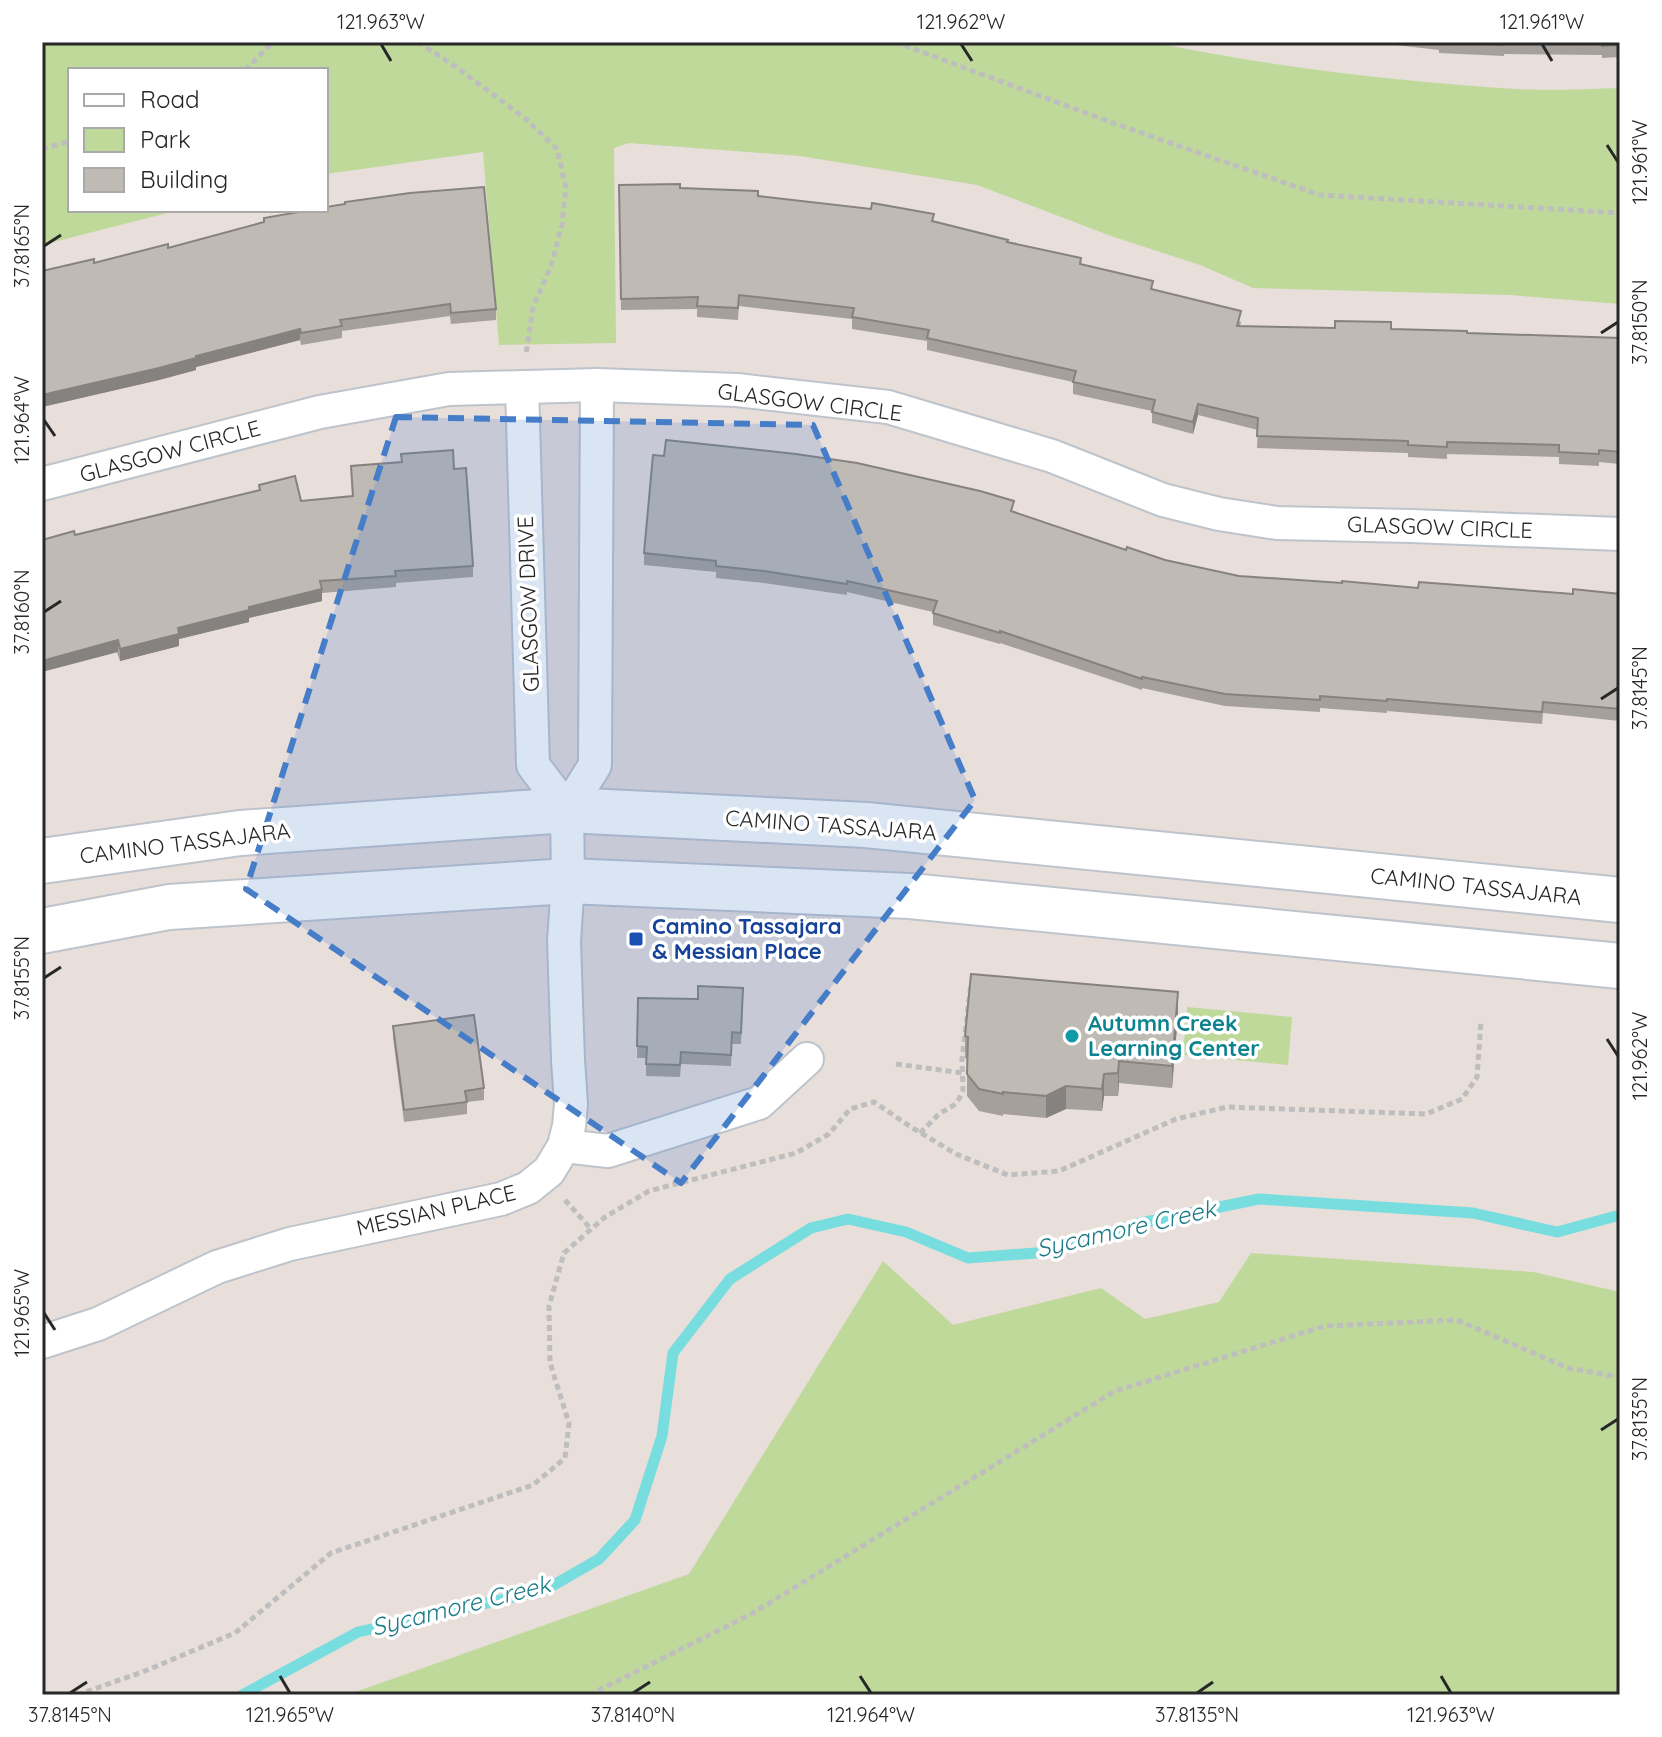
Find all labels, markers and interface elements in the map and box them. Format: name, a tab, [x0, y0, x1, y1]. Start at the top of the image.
text: 121.963°W	[337, 9, 425, 34]
text: 121.962°W	[917, 9, 1005, 34]
text: 121.961°W	[1500, 9, 1584, 34]
legend	[68, 68, 328, 212]
text: Road	[140, 84, 200, 114]
text: 121.961°W	[1627, 120, 1652, 204]
text: Park	[140, 124, 191, 154]
text: Building	[140, 164, 228, 194]
text: 37.8165°N	[9, 204, 34, 288]
text: 37.8150°N	[1627, 279, 1652, 365]
text: 121.964°W	[9, 376, 34, 464]
street label: GLASGOW CIRCLE	[716, 377, 904, 427]
street label: GLASGOW CIRCLE	[77, 413, 263, 489]
street label: GLASGOW CIRCLE	[1347, 510, 1533, 544]
street label: GLASGOW DRIVE	[511, 516, 545, 692]
text: 37.8160°N	[9, 569, 34, 655]
text: 37.8145°N	[1627, 646, 1652, 730]
street label: CAMINO TASSAJARA	[724, 804, 938, 846]
street label: CAMINO TASSAJARA	[78, 816, 292, 870]
street label: CAMINO TASSAJARA	[1369, 861, 1583, 911]
place label: Camino Tassajara & Messian Place	[652, 912, 842, 965]
marker: Camino Tassajara & Messian Place	[627, 930, 645, 948]
text: 37.8155°N	[9, 936, 34, 1020]
place label: Autumn Creek Learning Center	[1088, 1009, 1260, 1062]
text: 121.962°W	[1627, 1012, 1652, 1100]
marker: Autumn Creek Learning Center	[1063, 1027, 1081, 1045]
street label: MESSIAN PLACE	[353, 1178, 519, 1242]
water label: Sycamore Creek	[1033, 1192, 1221, 1263]
text: 121.965°W	[9, 1269, 34, 1357]
text: 37.8135°N	[1627, 1377, 1652, 1461]
water label: Sycamore Creek	[368, 1568, 556, 1642]
text: 37.8145°N	[28, 1702, 112, 1727]
text: 121.965°W	[246, 1702, 334, 1727]
text: 37.8140°N	[591, 1702, 675, 1727]
text: 121.964°W	[827, 1702, 915, 1727]
text: 37.8135°N	[1155, 1702, 1239, 1727]
text: 121.963°W	[1407, 1702, 1495, 1727]

